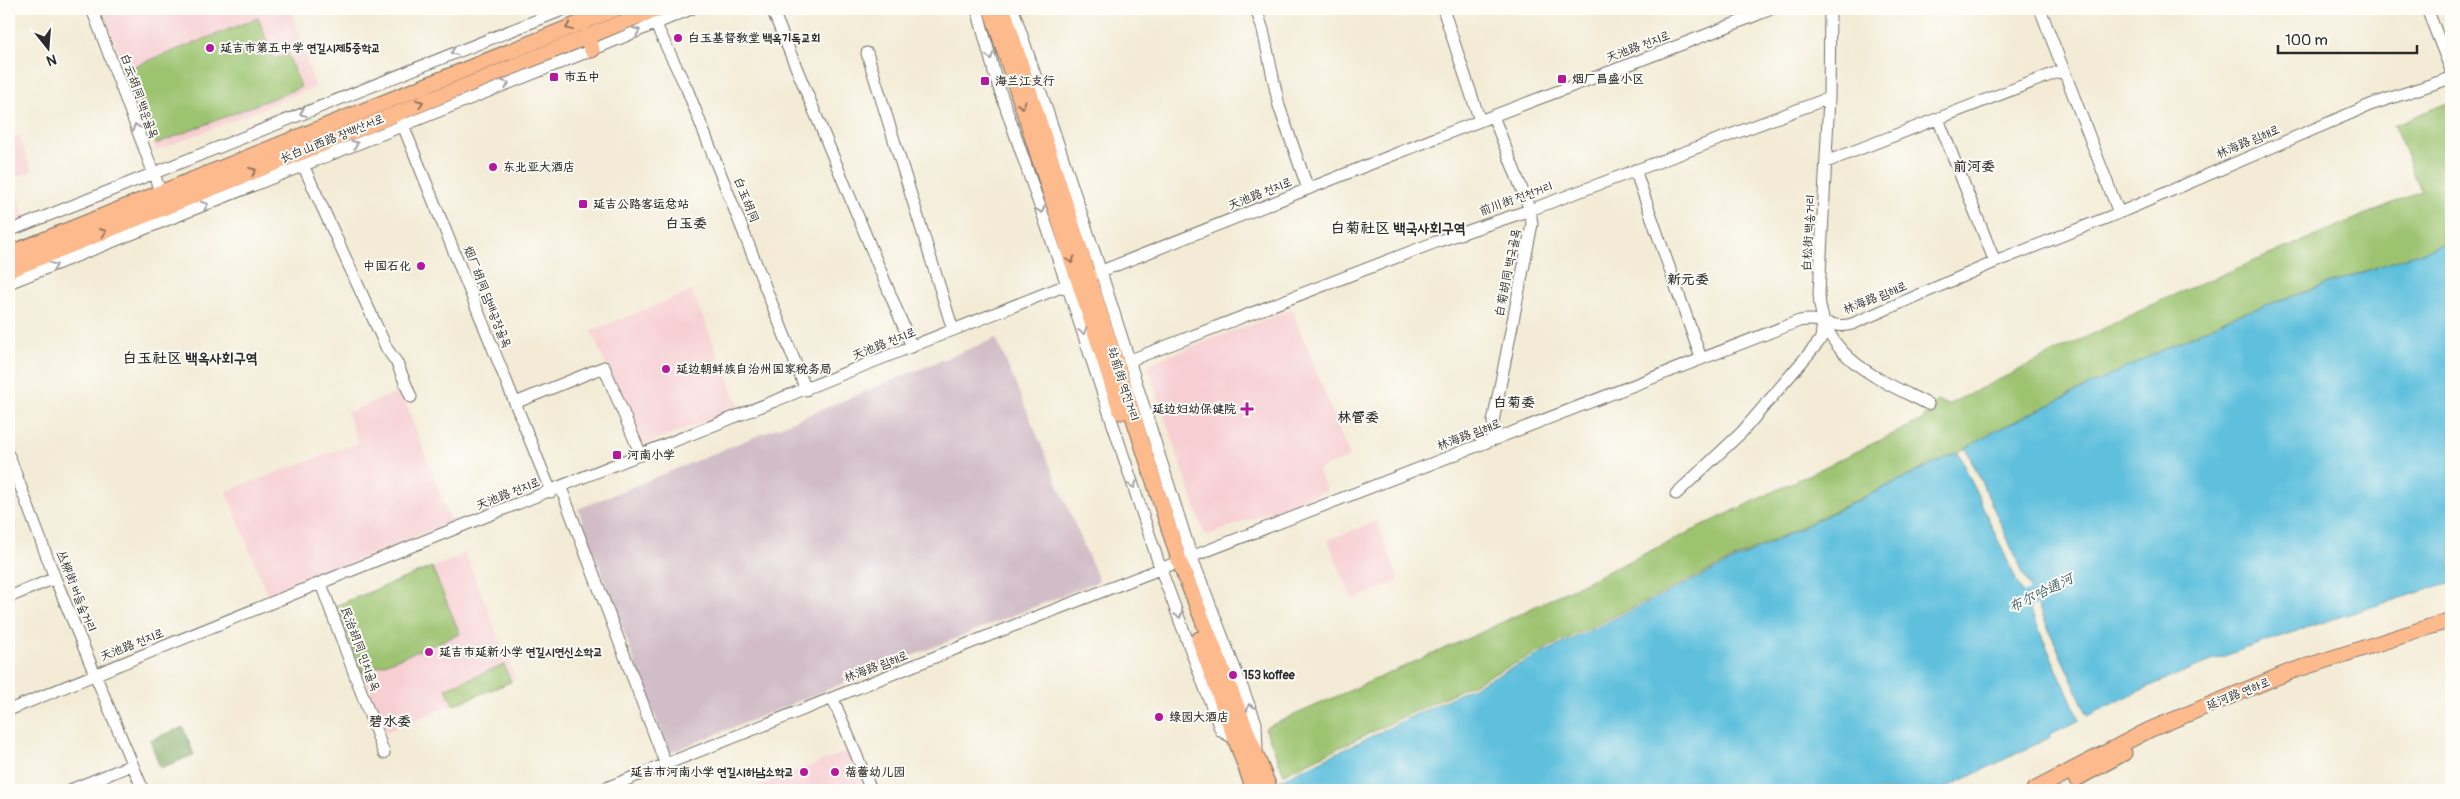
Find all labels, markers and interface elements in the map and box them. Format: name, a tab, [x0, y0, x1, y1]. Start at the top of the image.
one-way arrow	[565, 21, 574, 31]
north arrow	[22, 22, 72, 72]
scale bar	[2278, 22, 2416, 54]
one-way arrow	[632, 27, 641, 38]
street label: 天池路 천지로	[1604, 28, 1672, 66]
place label: 白玉基督教堂 백옥기독교회	[688, 31, 821, 46]
text: 100 m	[2285, 31, 2328, 50]
marker: 白玉基督教堂 백옥기독교회	[672, 32, 684, 44]
place label: 延吉市第五中学 연길시제5중학교	[220, 41, 381, 56]
marker: 延吉市第五中学 연길시제5중학교	[204, 42, 216, 54]
one-way arrow	[450, 46, 459, 57]
text: N	[45, 50, 59, 69]
one-way arrow	[984, 51, 994, 59]
street label: 白云胡同 백운골목	[117, 52, 161, 140]
place label: 市五中	[564, 70, 600, 85]
marker: 市五中	[548, 71, 560, 83]
place label: 烟厂昌盛小区	[1572, 72, 1644, 87]
marker: 烟厂昌盛小区	[1556, 73, 1568, 85]
place label: 海兰江支行	[995, 74, 1055, 89]
marker: 海兰江支行	[979, 75, 991, 87]
one-way arrow	[502, 80, 510, 90]
one-way arrow	[415, 99, 424, 110]
one-way arrow	[1016, 101, 1026, 109]
one-way arrow	[299, 106, 308, 117]
street label: 长白山西路 장백산서로	[278, 111, 386, 167]
street label: 林海路 림해로	[2214, 122, 2282, 162]
one-way arrow	[132, 123, 142, 131]
one-way arrow	[351, 139, 359, 149]
district label: 前河委	[1953, 158, 1995, 175]
place label: 东北亚大酒店	[503, 160, 575, 175]
marker: 东北亚大酒店	[487, 161, 499, 173]
one-way arrow	[248, 167, 257, 177]
street label: 天池路 천지로	[1226, 174, 1294, 214]
street label: 白玉胡同	[730, 175, 762, 225]
street label: 前川街 전천거리	[1477, 179, 1555, 219]
street label: 白松街 백송거리	[1799, 194, 1819, 272]
place label: 延吉公路客运总站	[593, 197, 689, 212]
marker: 延吉公路客运总站	[577, 198, 589, 210]
one-way arrow	[200, 201, 209, 211]
one-way arrow	[1035, 205, 1045, 214]
district label: 白玉委	[665, 215, 707, 232]
district label: 白菊社区 백국사회구역	[1330, 219, 1466, 238]
one-way arrow	[98, 228, 106, 238]
street label: 白菊胡同 백국골목	[1492, 228, 1524, 318]
street label: 烟厂胡同 담배공장골목	[460, 244, 514, 350]
one-way arrow	[1065, 255, 1075, 264]
place label: 中国石化	[363, 259, 411, 274]
marker: 中国石化	[415, 260, 427, 272]
one-way arrow	[49, 262, 58, 272]
district label: 新元委	[1667, 271, 1709, 288]
street label: 林海路 림해로	[1841, 278, 1909, 318]
street label: 天池路 천지로	[850, 324, 918, 364]
one-way arrow	[1077, 326, 1087, 335]
street label: 站前街 역전거리	[1104, 345, 1142, 423]
district label: 白玉社区 백옥사회구역	[122, 349, 258, 368]
place label: 延边朝鲜族自治州国家税务局	[676, 362, 832, 377]
marker: 延边朝鲜族自治州国家税务局	[660, 363, 672, 375]
district label: 白菊委	[1493, 394, 1535, 411]
place label: 延边妇幼保健院	[1152, 402, 1236, 417]
marker: 延边妇幼保健院	[1240, 402, 1254, 416]
district label: 林管委	[1337, 409, 1379, 426]
street label: 林海路 림해로	[1435, 416, 1503, 454]
place label: 河南小学	[627, 448, 675, 463]
marker: 河南小学	[611, 449, 623, 461]
street label: 天池路 천지로	[474, 474, 542, 514]
one-way arrow	[1128, 481, 1138, 489]
street label: 丛柳街 버들숲거리	[53, 548, 99, 634]
water label: 布尔哈通河	[2006, 569, 2078, 616]
street label: 民治胡同 민치골목	[337, 605, 383, 693]
one-way arrow	[1173, 611, 1183, 619]
street label: 天池路 천지로	[98, 625, 166, 665]
place label: 延吉市延新小学 연길시연신소학교	[439, 645, 603, 660]
marker: 延吉市延新小学 연길시연신소학교	[423, 646, 435, 658]
street label: 林海路 림해로	[842, 648, 910, 686]
place label: 153 koffee	[1243, 668, 1296, 683]
marker: 153 koffee	[1227, 669, 1239, 681]
street label: 延河路 연하로	[2204, 674, 2272, 714]
one-way arrow	[1246, 704, 1256, 712]
place label: 绿园大酒店	[1169, 710, 1229, 725]
marker: 绿园大酒店	[1153, 711, 1165, 723]
district label: 碧水委	[369, 713, 411, 730]
place label: 延吉市河南小学 연길시하남소학교	[630, 765, 794, 780]
place label: 蓓蕾幼儿园	[845, 765, 905, 780]
marker: 延吉市河南小学 연길시하남소학교	[798, 766, 810, 778]
marker: 蓓蕾幼儿园	[829, 766, 841, 778]

